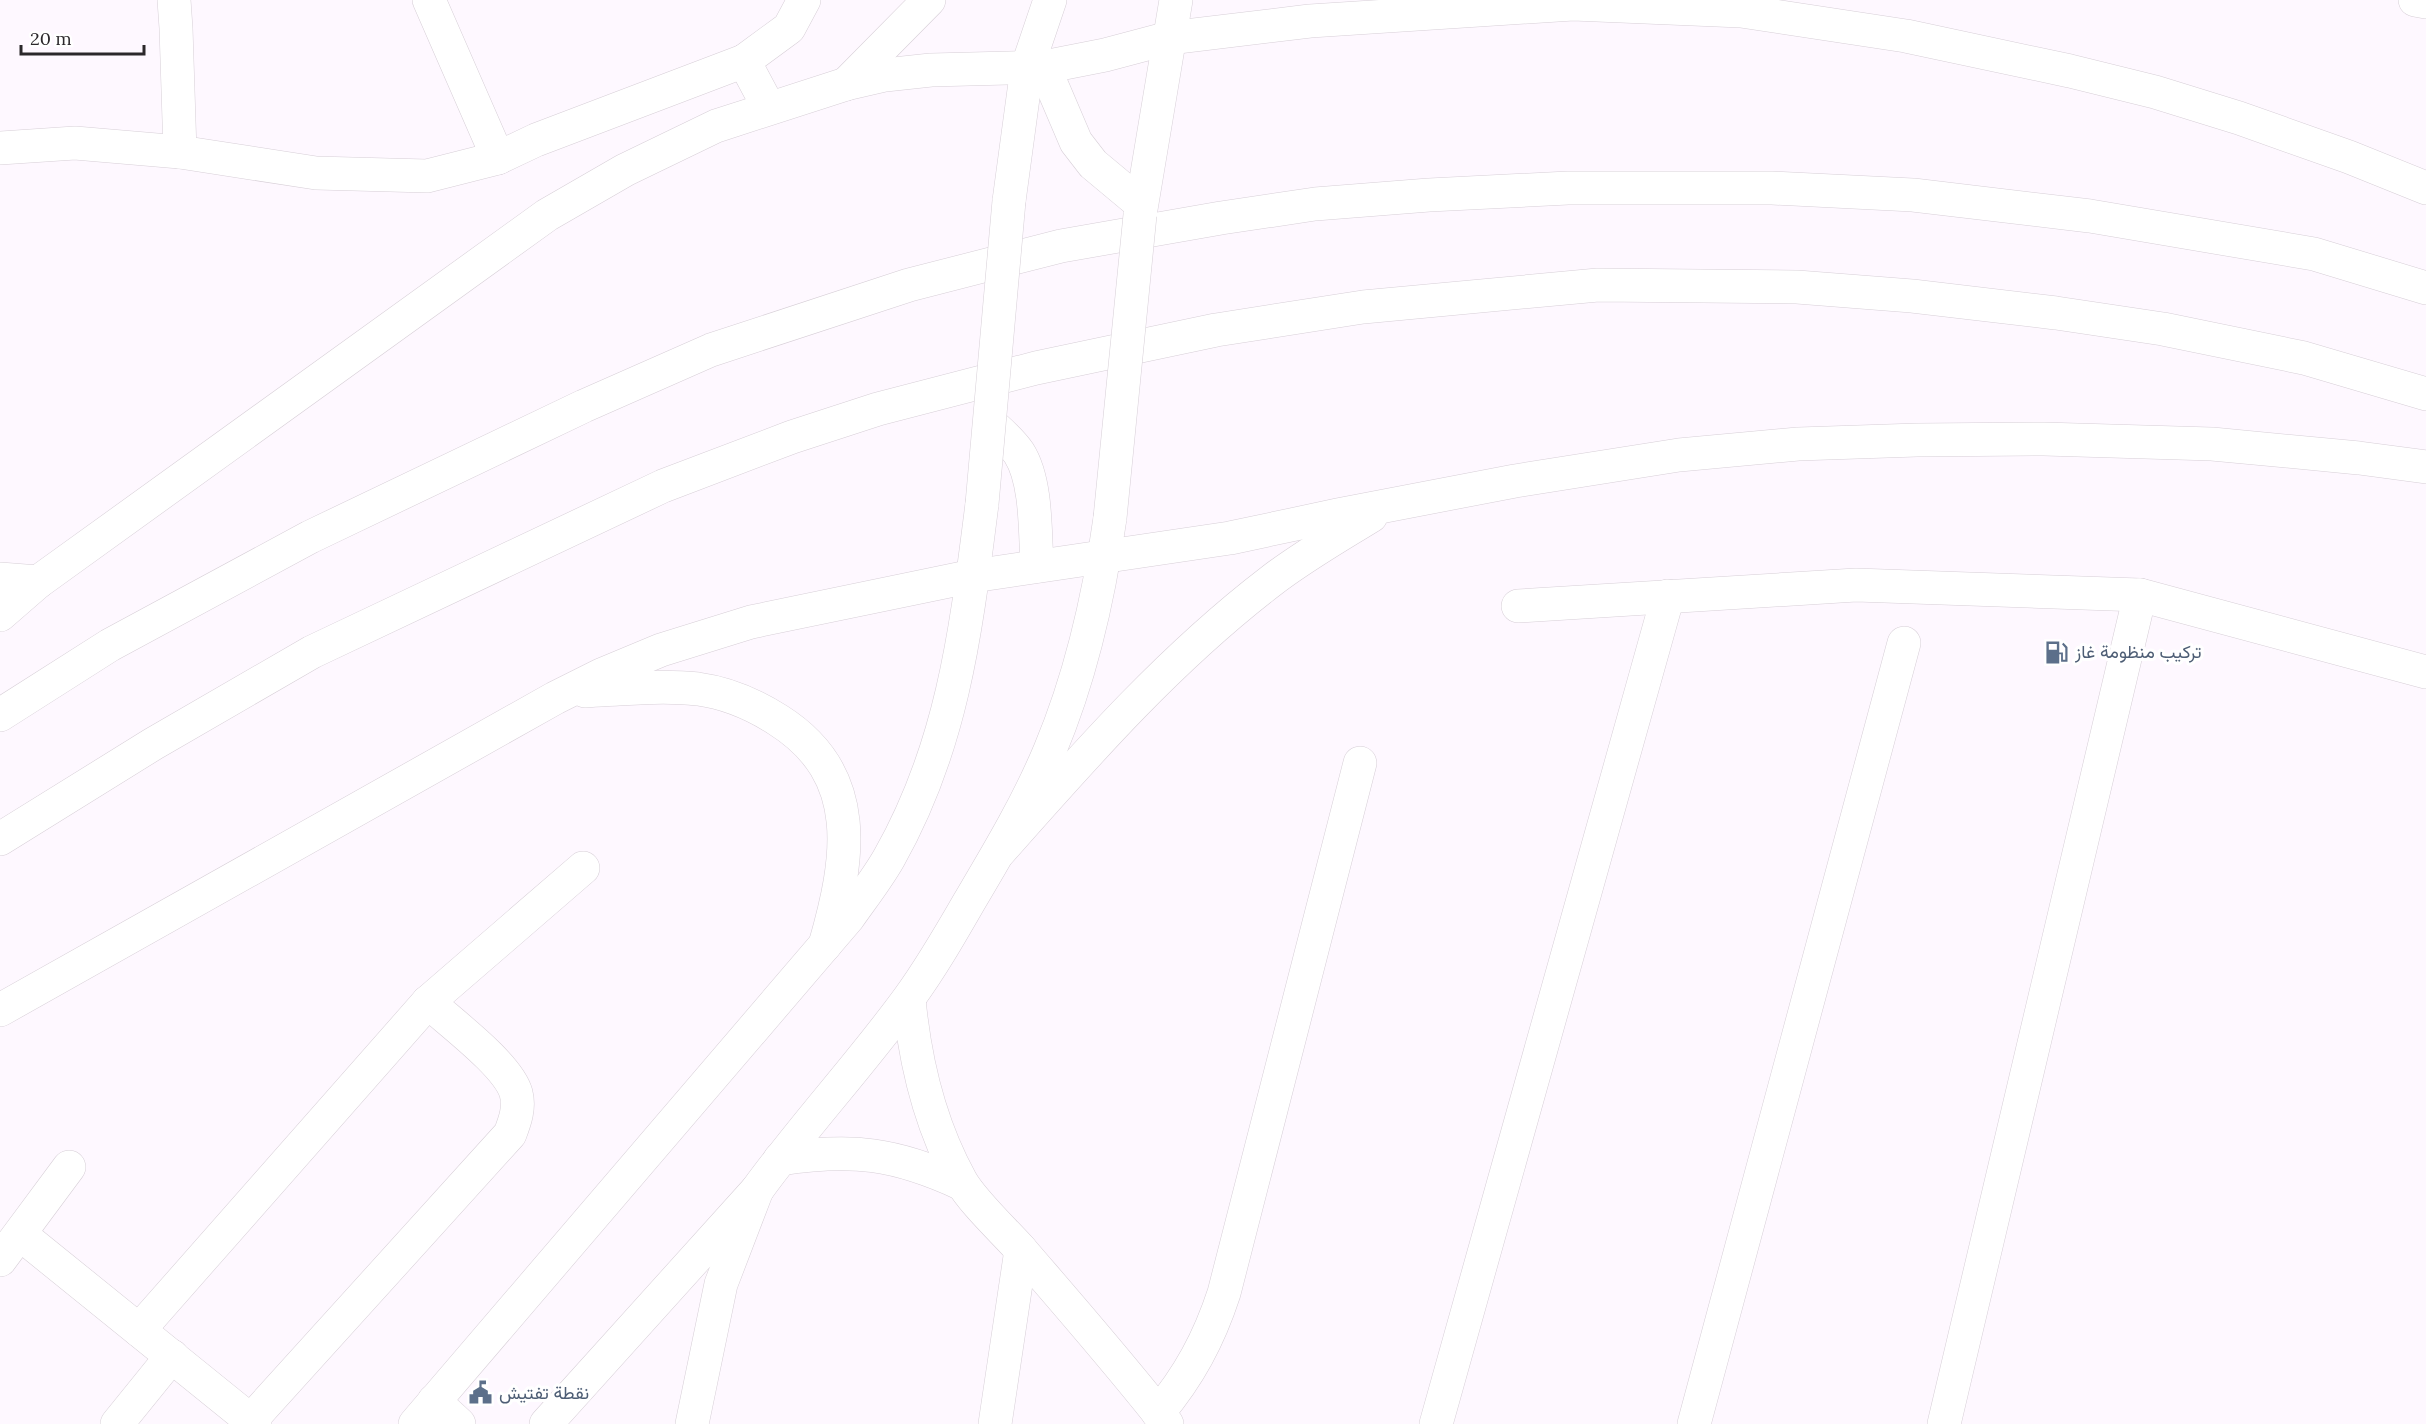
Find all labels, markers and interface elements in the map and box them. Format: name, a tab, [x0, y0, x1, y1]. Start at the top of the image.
scale bar	[21, 18, 144, 56]
text: 20 m	[30, 27, 72, 50]
fuel station icon: تركيب منظومة غاز	[2044, 639, 2070, 665]
place label: تركيب منظومة غاز	[2074, 640, 2202, 663]
public building icon: نقطة تفتيش	[468, 1380, 494, 1406]
place label: نقطة تفتيش	[499, 1381, 589, 1404]

